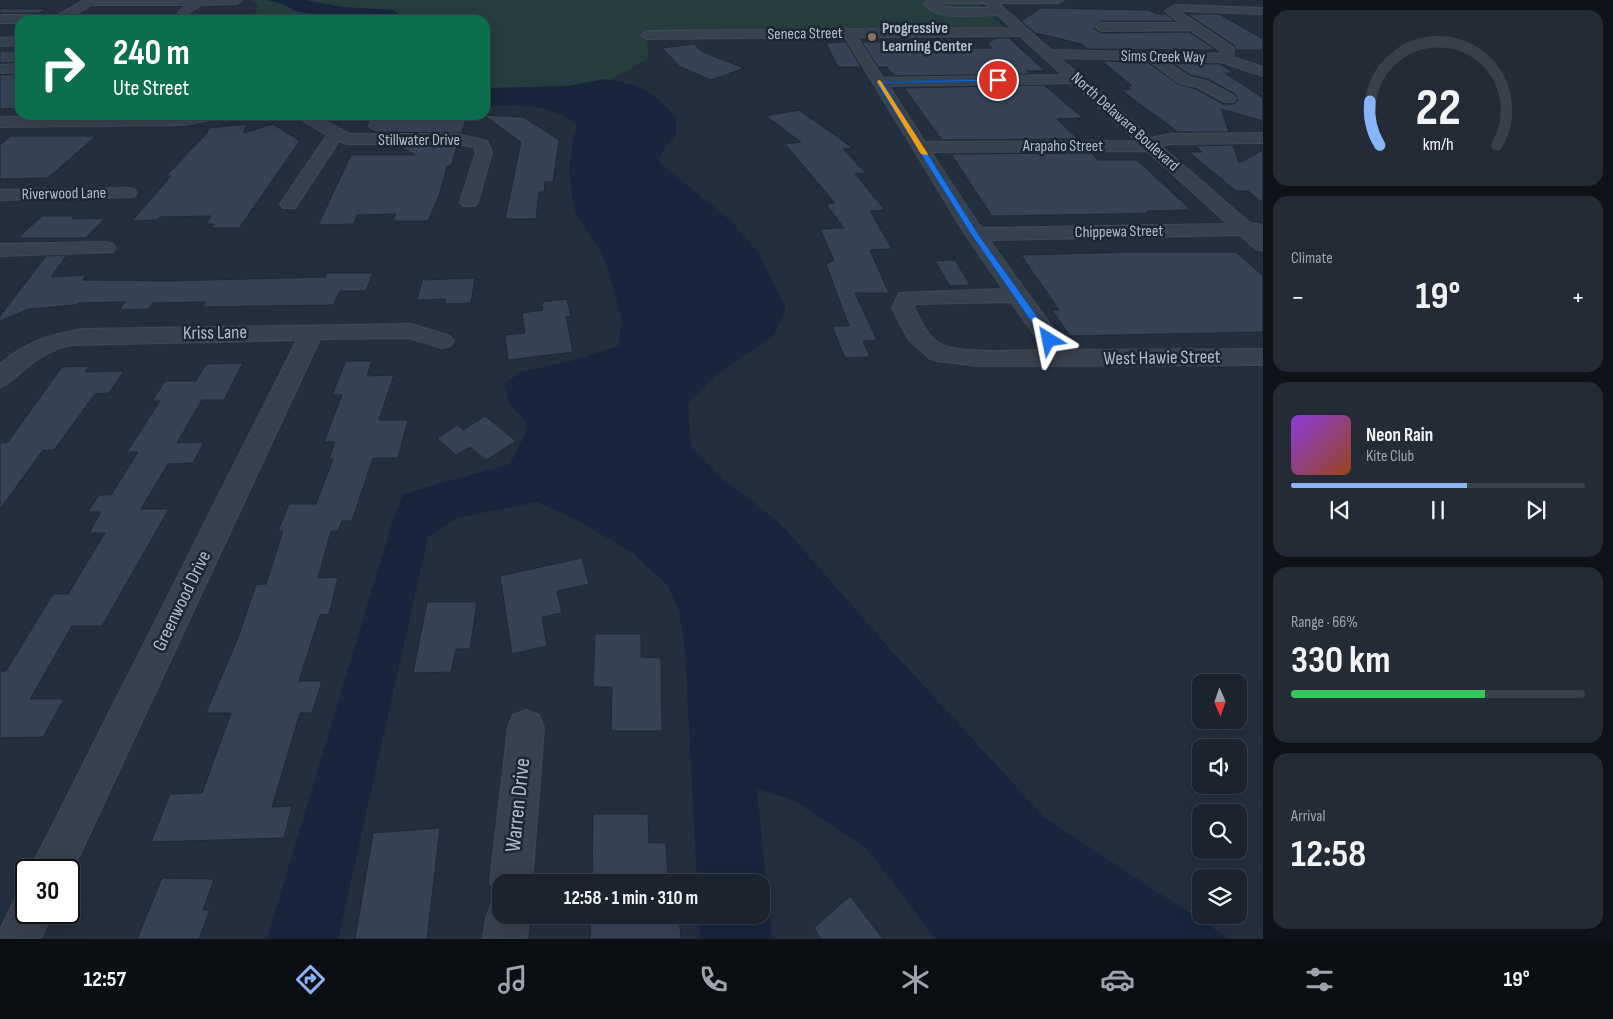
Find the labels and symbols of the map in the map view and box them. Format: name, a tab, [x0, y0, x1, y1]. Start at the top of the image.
place label: Progressive Learning Center	[882, 19, 972, 56]
street label: Seneca Street	[767, 24, 843, 44]
marker: Progressive Learning Center	[866, 31, 878, 43]
street label: Sims Creek Way	[1121, 47, 1205, 67]
pin	[977, 59, 1019, 101]
street label: North Delaware Boulevard	[1067, 69, 1183, 175]
street label: Stillwater Drive	[378, 131, 460, 150]
street label: Arapaho Street	[1022, 137, 1103, 156]
street label: Riverwood Lane	[22, 184, 106, 204]
street label: Chippewa Street	[1075, 222, 1164, 242]
position arrow	[1022, 313, 1074, 365]
street label: Kriss Lane	[183, 321, 247, 345]
street label: West Hawie Street	[1103, 345, 1221, 371]
street label: Greenwood Drive	[148, 547, 216, 655]
north arrow	[1192, 674, 1248, 729]
street label: Warren Drive	[500, 757, 536, 853]
speed limit sign: 30	[15, 859, 80, 924]

